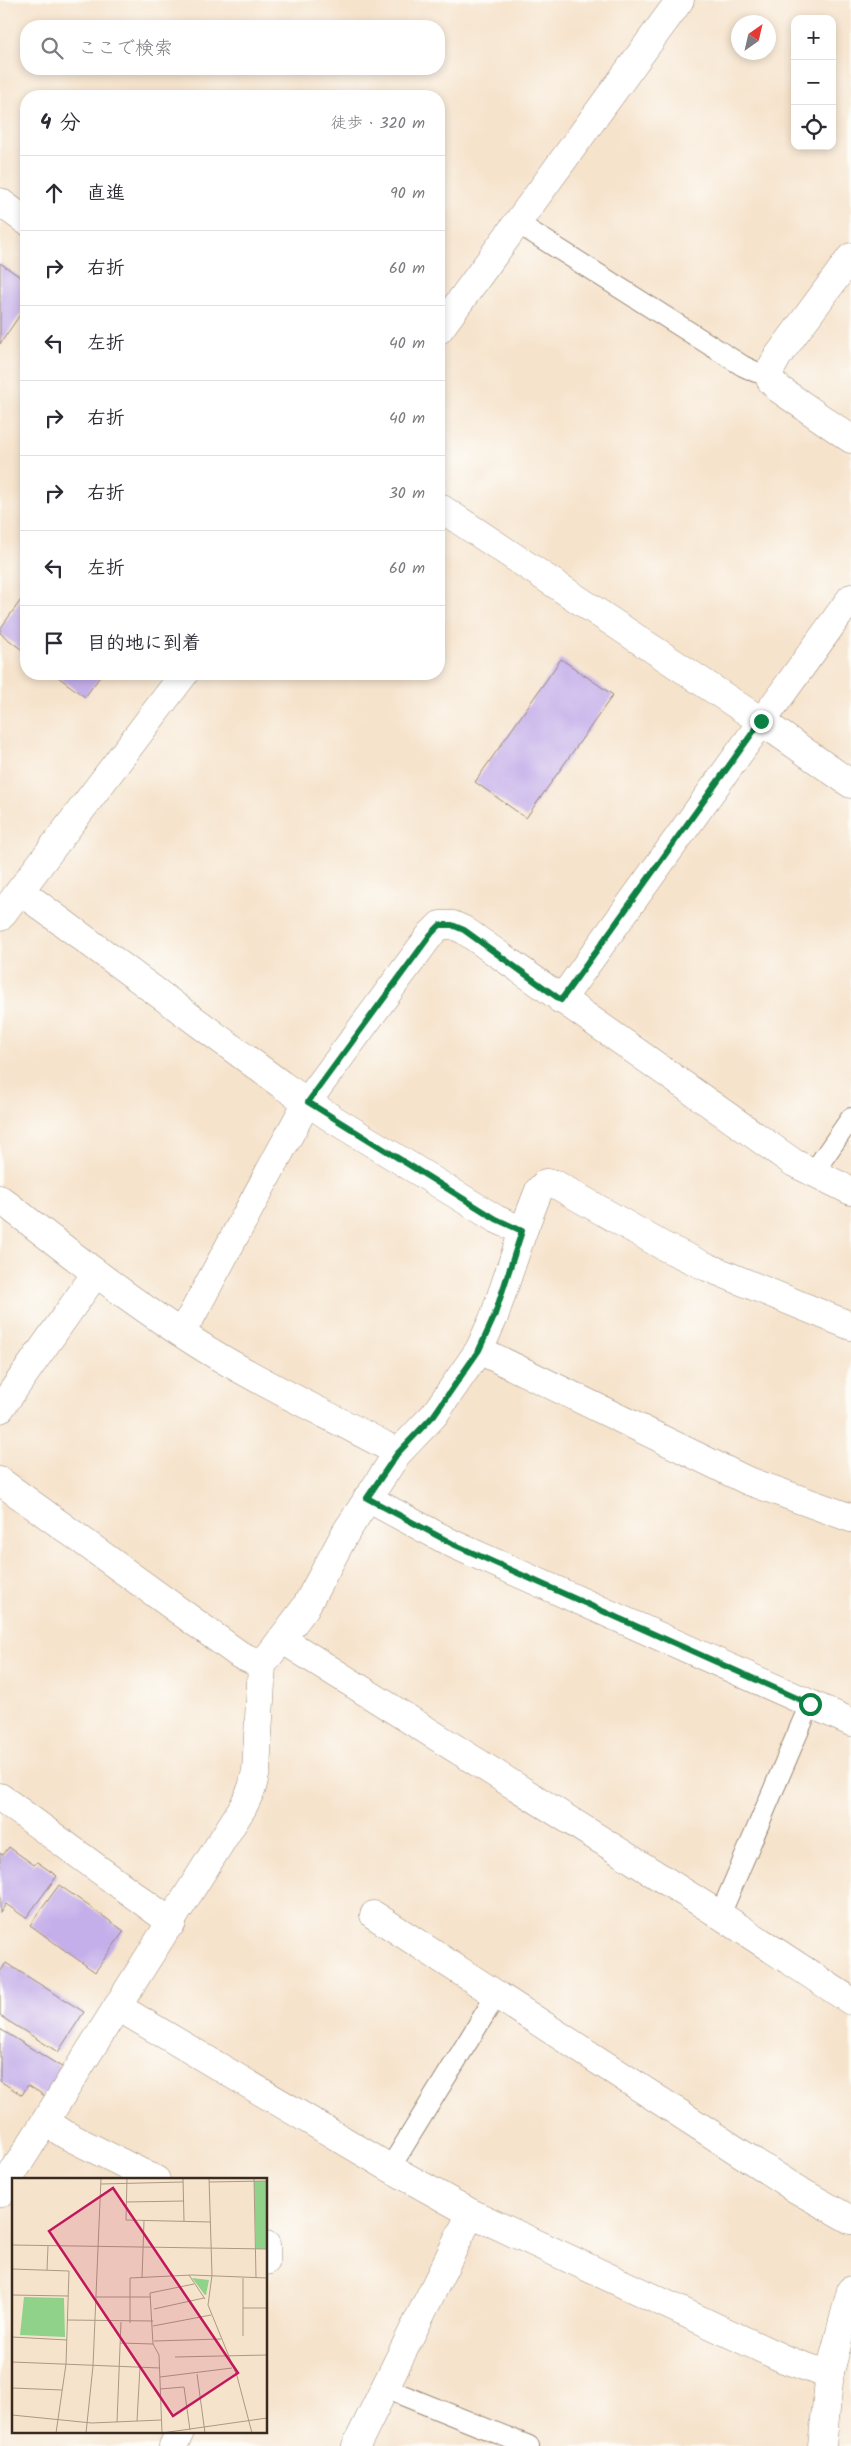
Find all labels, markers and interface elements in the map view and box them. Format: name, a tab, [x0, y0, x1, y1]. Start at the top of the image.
north arrow	[731, 15, 776, 60]
map controls	[791, 15, 836, 150]
button: +	[791, 15, 836, 60]
search box	[20, 20, 445, 75]
icon: search	[38, 34, 66, 62]
text: ここで検索	[78, 34, 173, 64]
button: −	[791, 60, 836, 105]
button: locate	[791, 105, 836, 150]
text: 4 分	[40, 107, 81, 140]
text: 徒歩 · 320 m	[331, 111, 425, 136]
icon: ahead	[40, 179, 68, 207]
text: 直進	[87, 179, 125, 209]
text: 90 m	[390, 181, 425, 206]
icon: right	[40, 254, 68, 282]
text: 右折	[87, 254, 125, 284]
text: 60 m	[389, 256, 425, 281]
icon: left	[40, 329, 68, 357]
text: 左折	[87, 329, 125, 359]
text: 40 m	[389, 331, 425, 356]
icon: right	[40, 404, 68, 432]
text: 右折	[87, 404, 125, 434]
text: 40 m	[389, 406, 425, 431]
icon: right	[40, 479, 68, 507]
text: 右折	[87, 479, 125, 509]
text: 30 m	[389, 481, 425, 506]
icon: left	[40, 554, 68, 582]
text: 左折	[87, 554, 125, 584]
text: 60 m	[389, 556, 425, 581]
icon: arrive	[40, 629, 68, 657]
text: 目的地に到着	[87, 629, 201, 659]
route end	[750, 710, 773, 733]
route start	[799, 1693, 822, 1716]
inset map	[12, 2178, 268, 2434]

